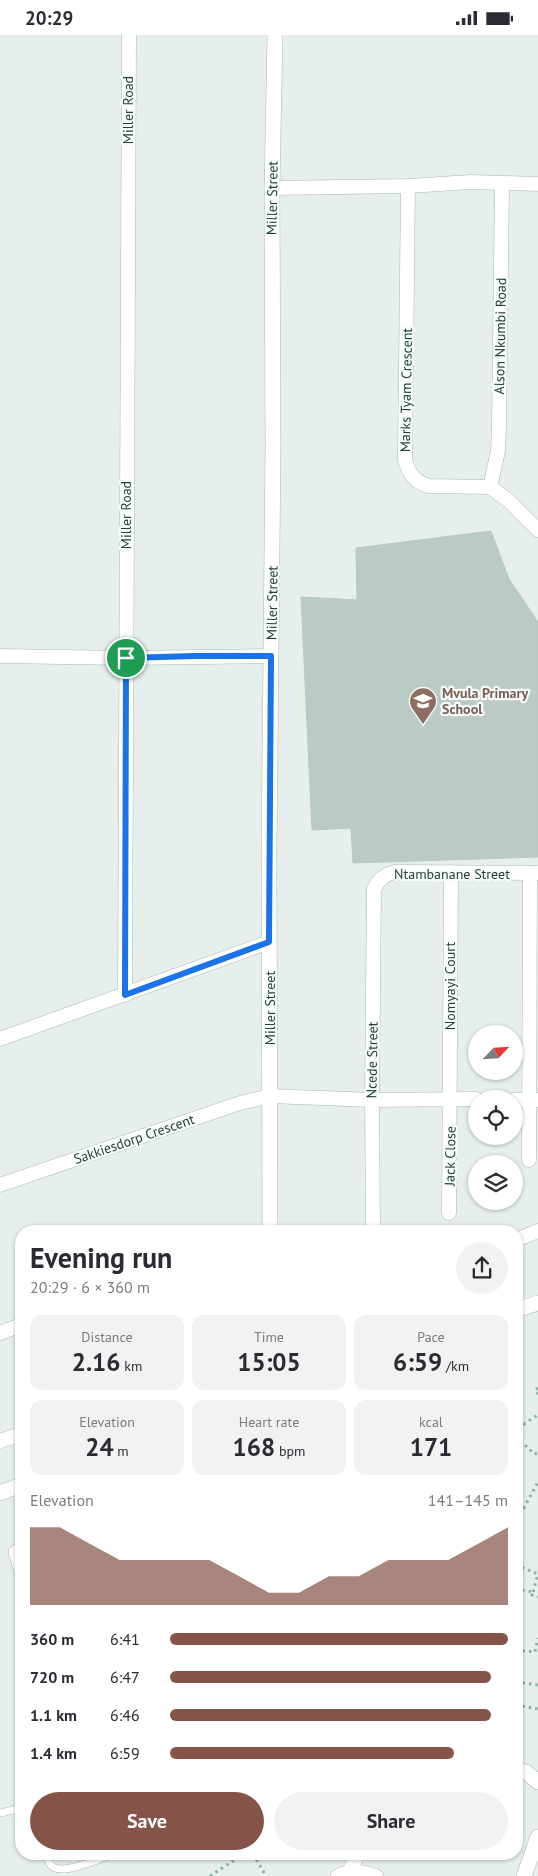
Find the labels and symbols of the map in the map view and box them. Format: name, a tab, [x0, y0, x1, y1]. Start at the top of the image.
street label: Miller Road	[119, 76, 137, 144]
street label: Miller Street	[262, 160, 282, 235]
street label: Alson Nkumbi Road	[490, 277, 510, 395]
street label: Marks Tyam Crescent	[396, 327, 416, 452]
street label: Miller Road	[117, 481, 135, 549]
street label: Miller Street	[262, 565, 282, 640]
pin	[105, 637, 147, 679]
place label: Mvula Primary School	[442, 684, 528, 718]
school or university icon: Mvula Primary School	[408, 686, 438, 725]
street label: Ntambanane Street	[394, 865, 510, 883]
street label: Nomyayi Court	[441, 942, 459, 1030]
street label: Miller Street	[261, 971, 279, 1045]
street label: Ncede Street	[362, 1021, 382, 1098]
north arrow	[468, 1025, 522, 1080]
street label: Sakkiesdorp Crescent	[71, 1110, 197, 1168]
street label: Jack Close	[440, 1126, 460, 1187]

